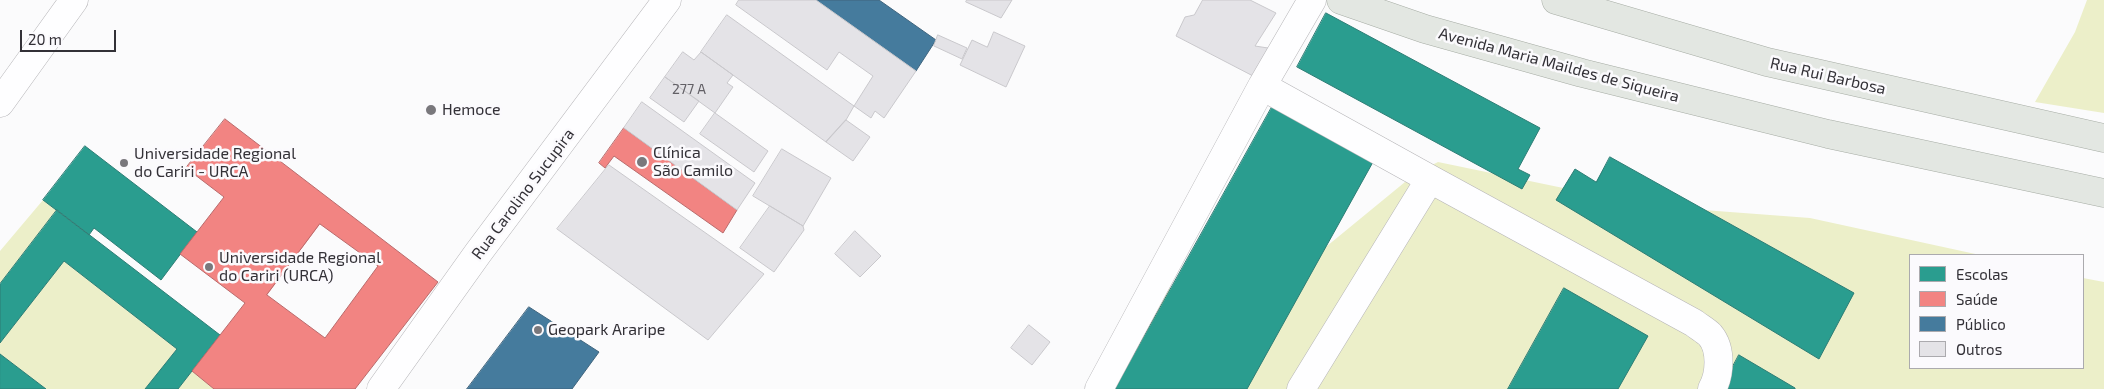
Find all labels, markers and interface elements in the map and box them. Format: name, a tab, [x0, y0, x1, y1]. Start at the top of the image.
scale bar	[22, 20, 119, 52]
street label: Avenida Maria Maildes de Siqueira	[1437, 24, 1681, 106]
text: 20 m	[28, 30, 62, 48]
street label: Rua Rui Barbosa	[1768, 53, 1888, 99]
house number: 277 A	[672, 81, 706, 97]
place label: Hemoce	[442, 100, 501, 120]
marker: Hemoce	[424, 103, 438, 117]
street label: Rua Carolino Sucupira	[468, 125, 578, 263]
place label: Clínica São Camilo	[653, 143, 733, 181]
place label: Universidade Regional do Cariri - URCA	[134, 144, 296, 182]
marker: Clínica São Camilo	[635, 155, 649, 169]
marker: Universidade Regional do Cariri - URCA	[118, 157, 130, 169]
place label: Universidade Regional do Cariri (URCA)	[219, 248, 381, 286]
legend	[1909, 254, 2084, 369]
marker: Universidade Regional do Cariri (URCA)	[203, 261, 215, 273]
text: Escolas	[1956, 265, 2008, 283]
text: Saúde	[1956, 290, 1998, 308]
text: Público	[1956, 315, 2006, 333]
place label: Geopark Araripe	[548, 320, 665, 340]
marker: Geopark Araripe	[532, 324, 544, 336]
text: Outros	[1956, 340, 2002, 358]

